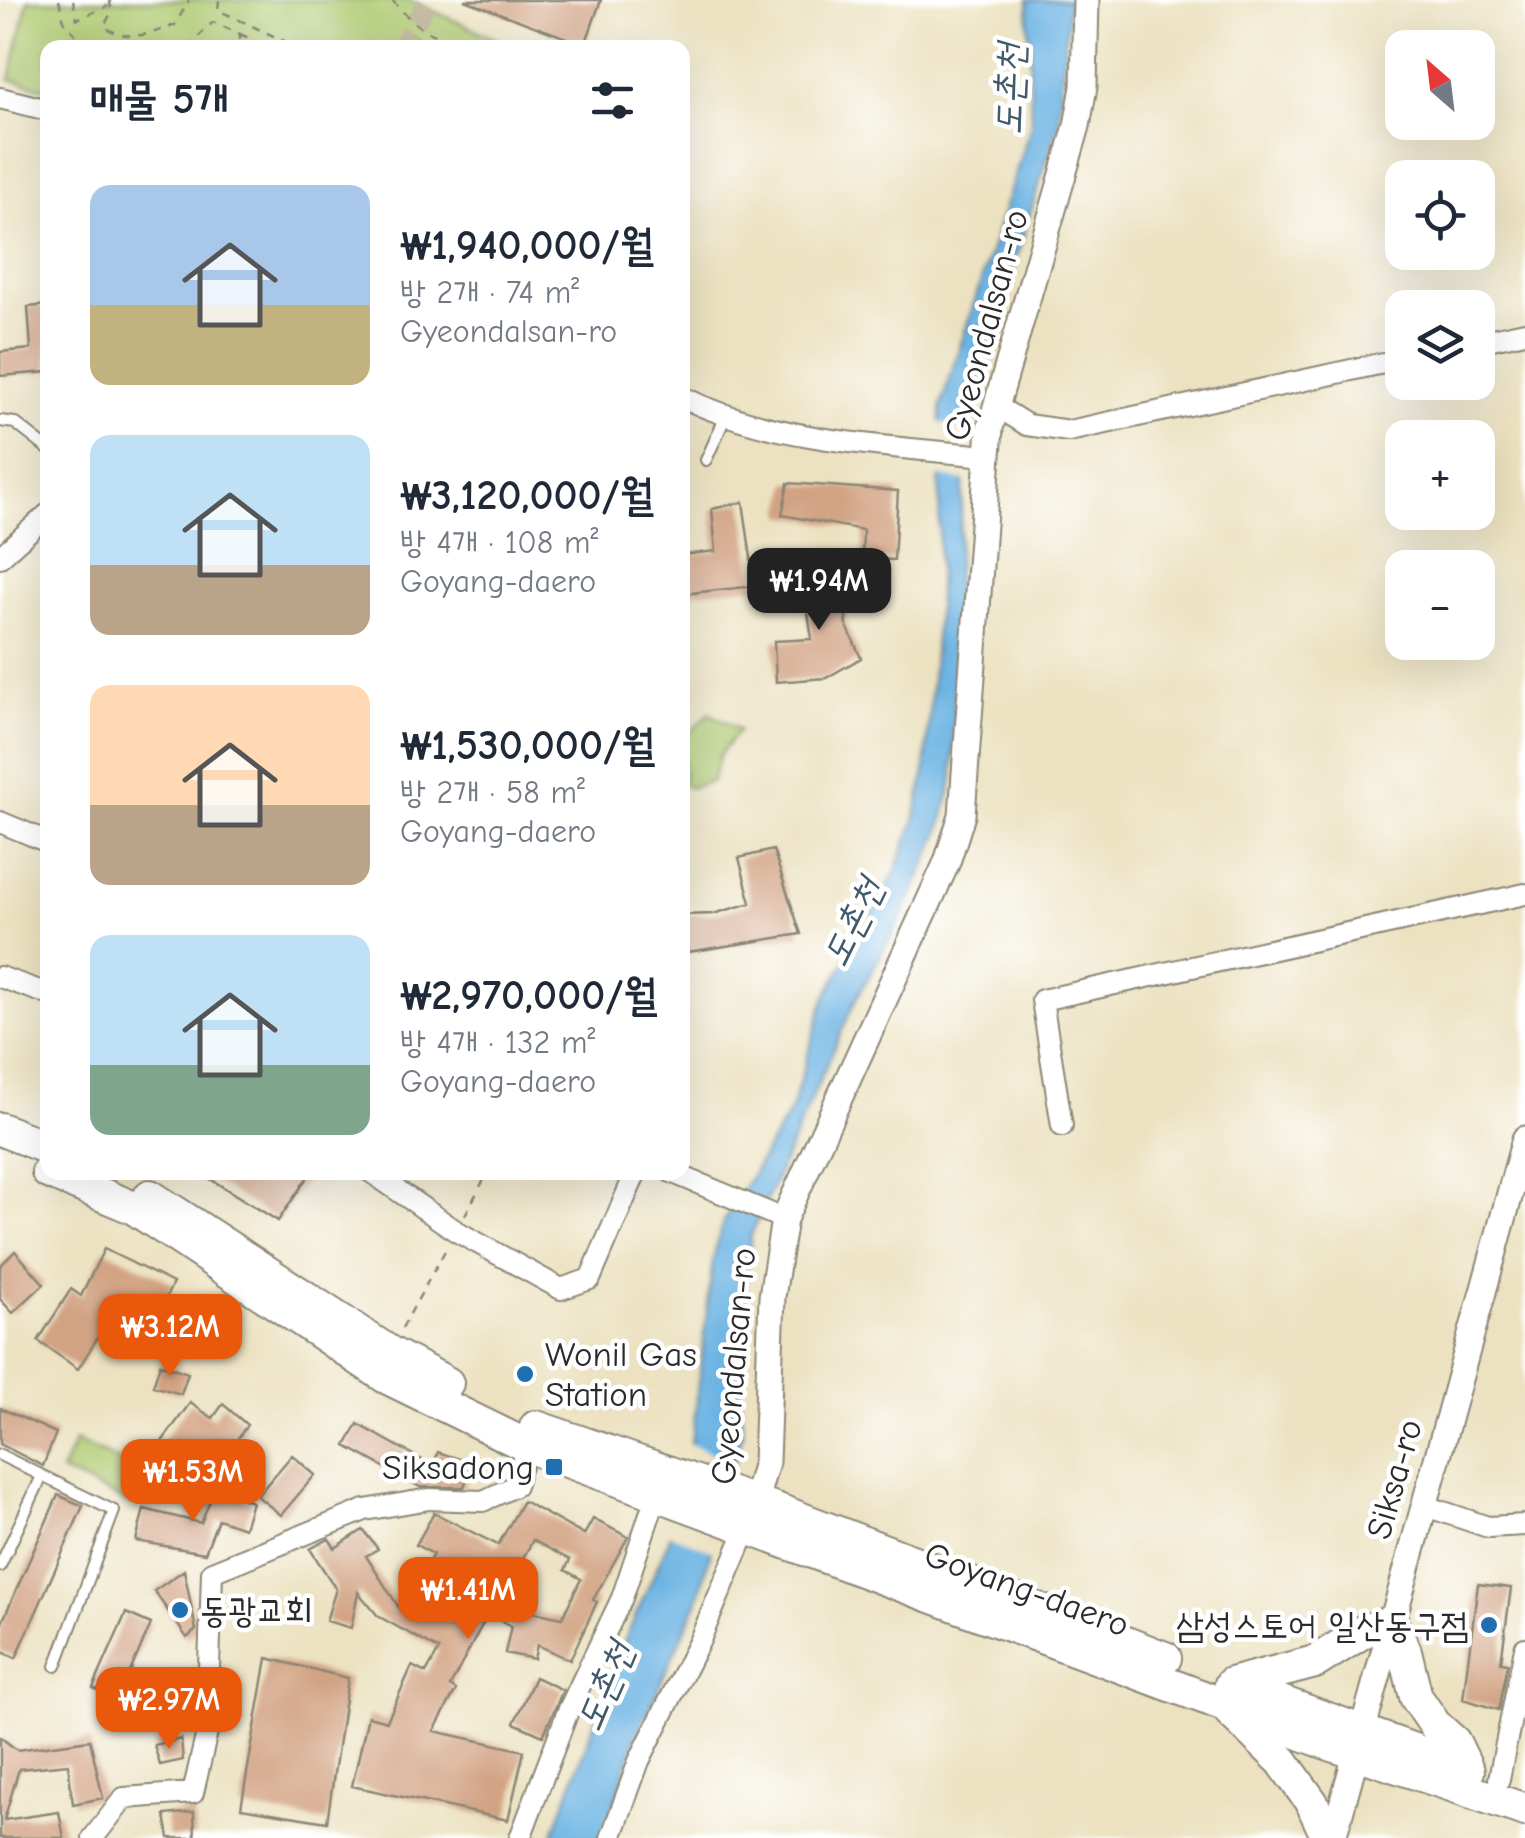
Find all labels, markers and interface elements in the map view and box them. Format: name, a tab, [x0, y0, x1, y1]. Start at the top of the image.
north arrow	[1385, 30, 1495, 140]
map controls	[1385, 30, 1495, 660]
water label: 도촌천	[986, 39, 1034, 136]
icon: filters	[585, 73, 640, 128]
text: 매물 5개	[90, 75, 229, 124]
button: locate	[1385, 160, 1495, 270]
street label: Gyeondalsan-ro	[936, 205, 1037, 445]
text: ₩1,940,000/월	[400, 221, 654, 270]
icon: home	[170, 225, 290, 345]
text: 방 2개 · 74 m²	[400, 274, 579, 311]
button: layers	[1385, 290, 1495, 400]
text: Gyeondalsan-ro	[400, 313, 617, 350]
button: +	[1385, 420, 1495, 530]
text: ₩3,120,000/월	[400, 471, 654, 520]
icon: home	[170, 475, 290, 595]
text: 방 4개 · 108 m²	[400, 524, 598, 561]
pin: ₩1.94M	[738, 548, 900, 633]
button: −	[1385, 550, 1495, 660]
text: ₩1.94M	[769, 562, 869, 599]
text: Goyang-daero	[400, 563, 596, 600]
text: ₩1,530,000/월	[400, 721, 655, 770]
icon: home	[170, 725, 290, 845]
text: 방 2개 · 58 m²	[400, 774, 585, 811]
text: Goyang-daero	[400, 813, 596, 850]
water label: 도촌천	[813, 868, 894, 973]
text: ₩2,970,000/월	[400, 971, 657, 1020]
icon: home	[170, 975, 290, 1095]
text: 방 4개 · 132 m²	[400, 1024, 595, 1061]
text: Goyang-daero	[400, 1063, 596, 1100]
street label: Gyeondalsan-ro	[703, 1246, 764, 1486]
pin: ₩3.12M	[89, 1294, 251, 1379]
text: ₩3.12M	[120, 1308, 220, 1345]
place label: Wonil Gas Station	[545, 1334, 697, 1415]
marker: Wonil Gas Station	[514, 1363, 536, 1385]
street label: Siksa-ro	[1358, 1415, 1431, 1544]
pin: ₩1.53M	[112, 1439, 274, 1524]
place label: Siksadong	[382, 1447, 534, 1488]
text: ₩1.53M	[143, 1453, 243, 1490]
marker: Siksadong	[543, 1456, 565, 1478]
street label: Goyang-daero	[919, 1534, 1135, 1645]
pin: ₩1.41M	[387, 1557, 549, 1642]
text: ₩1.41M	[420, 1571, 516, 1608]
place label: 동광교회	[200, 1590, 313, 1631]
marker: 동광교회	[169, 1599, 191, 1621]
place label: 삼성스토어 일산동구점	[1176, 1605, 1469, 1646]
marker: 삼성스토어 일산동구점	[1478, 1614, 1500, 1636]
water label: 도촌천	[567, 1632, 644, 1737]
pin: ₩2.97M	[88, 1667, 250, 1752]
text: ₩2.97M	[118, 1681, 220, 1718]

